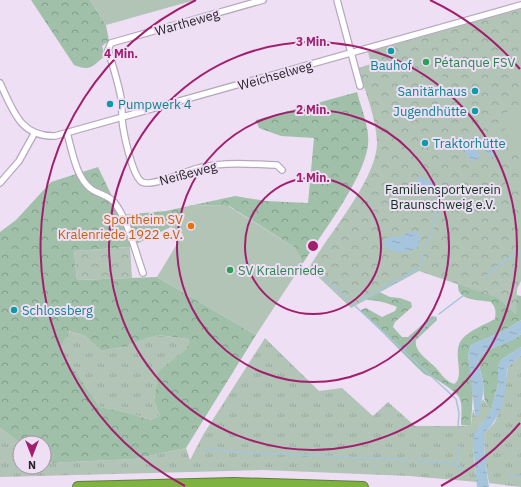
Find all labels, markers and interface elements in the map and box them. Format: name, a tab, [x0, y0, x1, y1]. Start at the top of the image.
street label: Wartheweg	[153, 5, 221, 40]
text: 3 Min.	[296, 34, 330, 49]
text: 4 Min.	[104, 46, 138, 61]
marker: Bauhof	[386, 46, 396, 56]
place label: Pétanque FSV	[434, 54, 516, 71]
street label: Weichselweg	[236, 57, 314, 94]
place label: Bauhof	[370, 57, 412, 74]
marker: Pétanque FSV	[421, 57, 431, 67]
place label: Sanitärhaus	[398, 83, 467, 100]
marker: Sanitärhaus	[470, 86, 480, 96]
place label: Pumpwerk 4	[118, 96, 192, 113]
marker: Pumpwerk 4	[105, 99, 115, 109]
text: 2 Min.	[296, 102, 330, 117]
place label: Jugendhütte	[393, 103, 467, 120]
marker: Jugendhütte	[470, 106, 480, 116]
place label: Traktorhütte	[433, 135, 506, 152]
marker: Traktorhütte	[420, 138, 430, 148]
street label: Neißeweg	[157, 158, 219, 189]
text: 1 Min.	[296, 170, 330, 185]
park label: Familiensportverein Braunschweig e.V.	[385, 181, 501, 213]
place label: Sportheim SV Kralenriede 1922 e.V.	[58, 211, 183, 243]
marker: Sportheim SV Kralenriede 1922 e.V.	[186, 221, 196, 231]
centre of rings	[306, 239, 320, 253]
place label: SV Kralenriede	[238, 262, 324, 279]
marker: SV Kralenriede	[225, 265, 235, 275]
place label: Schlossberg	[22, 302, 93, 319]
marker: Schlossberg	[9, 305, 19, 315]
north arrow	[12, 435, 52, 475]
text: N	[28, 458, 36, 472]

